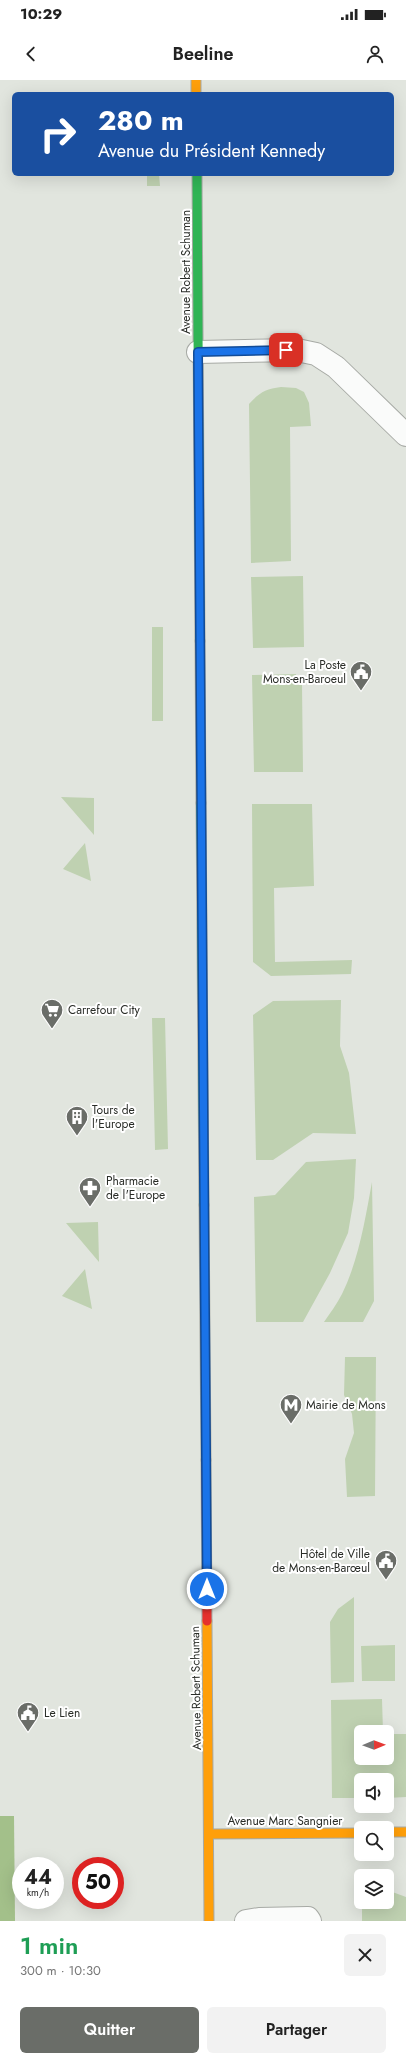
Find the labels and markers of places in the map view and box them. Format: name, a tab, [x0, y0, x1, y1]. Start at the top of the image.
pin	[269, 333, 303, 367]
place label: La Poste Mons-en-Baroeul	[263, 656, 346, 688]
public building icon: La Poste Mons-en-Baroeul	[348, 659, 374, 692]
supermarket icon: Carrefour City	[39, 997, 65, 1030]
place label: Carrefour City	[68, 1001, 140, 1019]
place label: Tours de l'Europe	[92, 1101, 135, 1133]
building icon: Tours de l'Europe	[64, 1104, 90, 1137]
place label: Pharmacie de l'Europe	[106, 1172, 165, 1204]
pharmacy icon: Pharmacie de l'Europe	[77, 1175, 103, 1208]
metro station icon: Mairie de Mons	[278, 1392, 304, 1425]
place label: Mairie de Mons	[306, 1396, 386, 1414]
place label: Hôtel de Ville de Mons-en-Barœul	[272, 1545, 370, 1577]
public building icon: Hôtel de Ville de Mons-en-Barœul	[373, 1548, 399, 1581]
public building icon: Le Lien	[15, 1700, 41, 1733]
place label: Le Lien	[44, 1704, 80, 1722]

